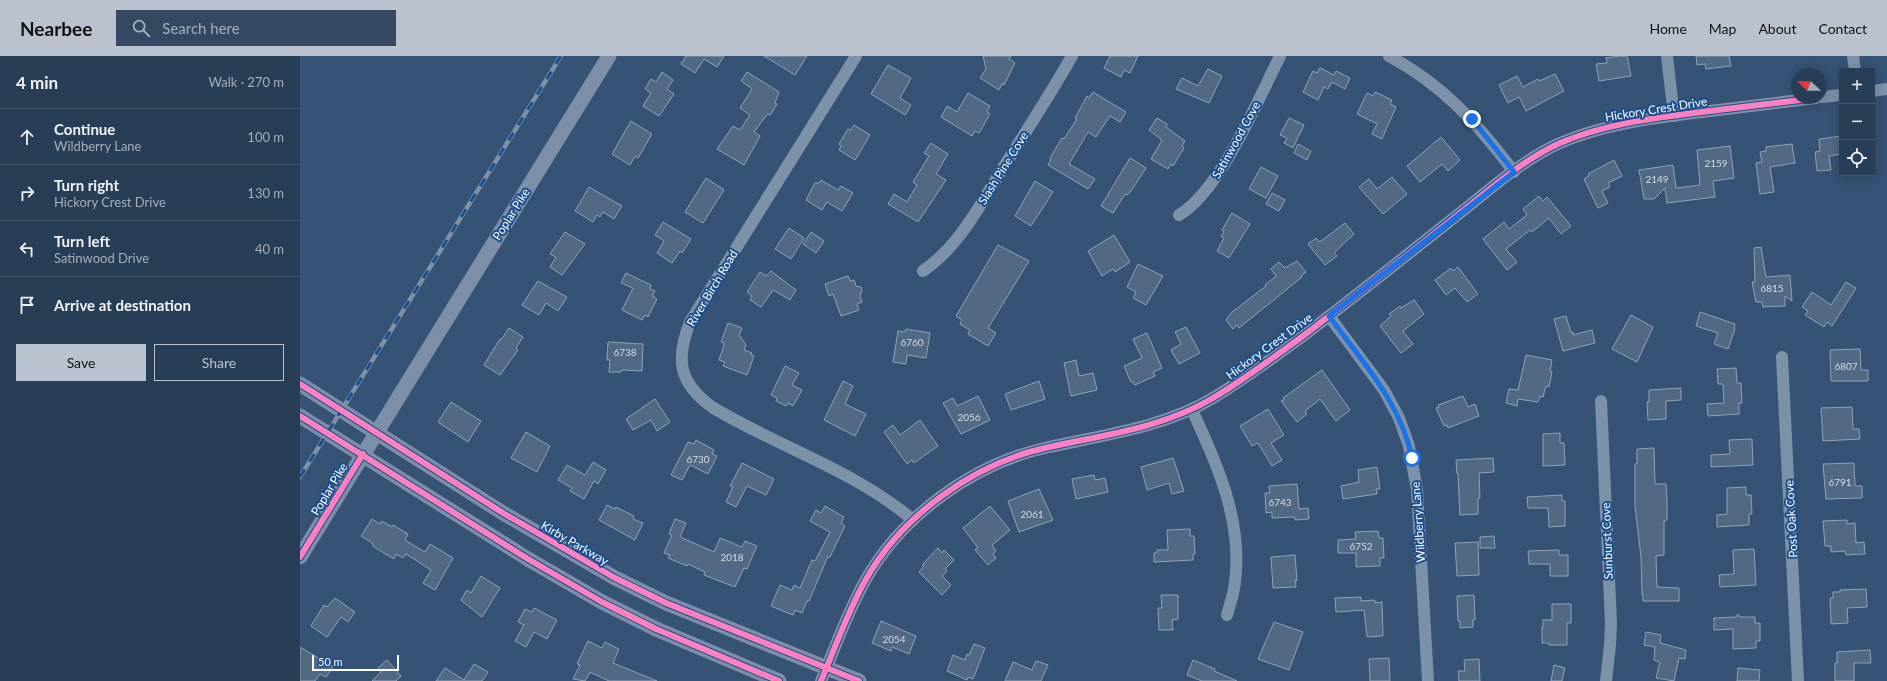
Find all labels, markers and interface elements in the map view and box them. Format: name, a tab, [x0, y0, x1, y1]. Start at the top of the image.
search box	[116, 10, 396, 46]
text: Nearbee	[20, 17, 92, 40]
icon: search	[130, 17, 152, 39]
text: Search here	[162, 19, 240, 37]
text: Home	[1649, 20, 1687, 37]
text: Map	[1709, 20, 1736, 37]
text: About	[1758, 20, 1796, 37]
text: Contact	[1818, 20, 1867, 37]
north arrow	[1791, 68, 1827, 104]
map controls	[1839, 68, 1875, 176]
button: +	[1839, 68, 1875, 104]
text: 4 min	[16, 72, 58, 93]
text: Walk · 270 m	[208, 74, 284, 90]
street label: Hickory Crest Drive	[1604, 94, 1708, 124]
street label: Satinwood Cove	[1209, 99, 1263, 181]
button: −	[1839, 104, 1875, 140]
route end	[1463, 110, 1481, 128]
text: Continue	[54, 120, 115, 138]
icon: ahead	[16, 126, 38, 148]
text: 100 m	[247, 129, 284, 145]
street label: Slash Pine Cove	[975, 129, 1031, 207]
text: Wildberry Lane	[54, 138, 141, 154]
button: locate	[1839, 140, 1875, 176]
house number: 2159	[1704, 157, 1728, 169]
house number: 2149	[1645, 173, 1669, 185]
text: Turn right	[54, 176, 119, 194]
icon: right	[16, 182, 38, 204]
text: 130 m	[247, 185, 284, 201]
street label: Poplar Pike	[489, 185, 533, 243]
text: Hickory Crest Drive	[54, 194, 166, 210]
text: Turn left	[54, 232, 110, 250]
icon: left	[16, 238, 38, 260]
text: 40 m	[255, 241, 284, 257]
street label: River Birch Road	[683, 247, 741, 329]
text: Satinwood Drive	[54, 250, 149, 266]
house number: 6815	[1760, 282, 1784, 294]
icon: arrive	[16, 294, 38, 316]
text: Arrive at destination	[54, 296, 191, 314]
street label: Hickory Crest Drive	[1223, 310, 1315, 382]
house number: 6760	[900, 336, 924, 348]
button: Save	[16, 344, 146, 381]
button: Share	[154, 344, 284, 381]
house number: 6738	[613, 346, 637, 358]
house number: 6807	[1834, 360, 1858, 372]
house number: 2056	[957, 411, 981, 423]
route start	[1403, 449, 1421, 467]
house number: 6730	[686, 453, 710, 465]
street label: Poplar Pike	[307, 460, 351, 518]
house number: 6791	[1828, 476, 1852, 488]
street label: Post Oak Cove	[1781, 480, 1801, 558]
street label: Wildberry Lane	[1408, 481, 1428, 563]
house number: 6743	[1268, 496, 1292, 508]
street label: Sunburst Cove	[1598, 502, 1616, 580]
house number: 2061	[1020, 508, 1044, 520]
street label: Kirby Parkway	[539, 518, 612, 569]
house number: 6752	[1349, 540, 1373, 552]
house number: 2018	[720, 551, 744, 563]
house number: 2054	[882, 633, 906, 645]
scale bar	[312, 653, 399, 672]
text: 50 m	[318, 655, 343, 668]

